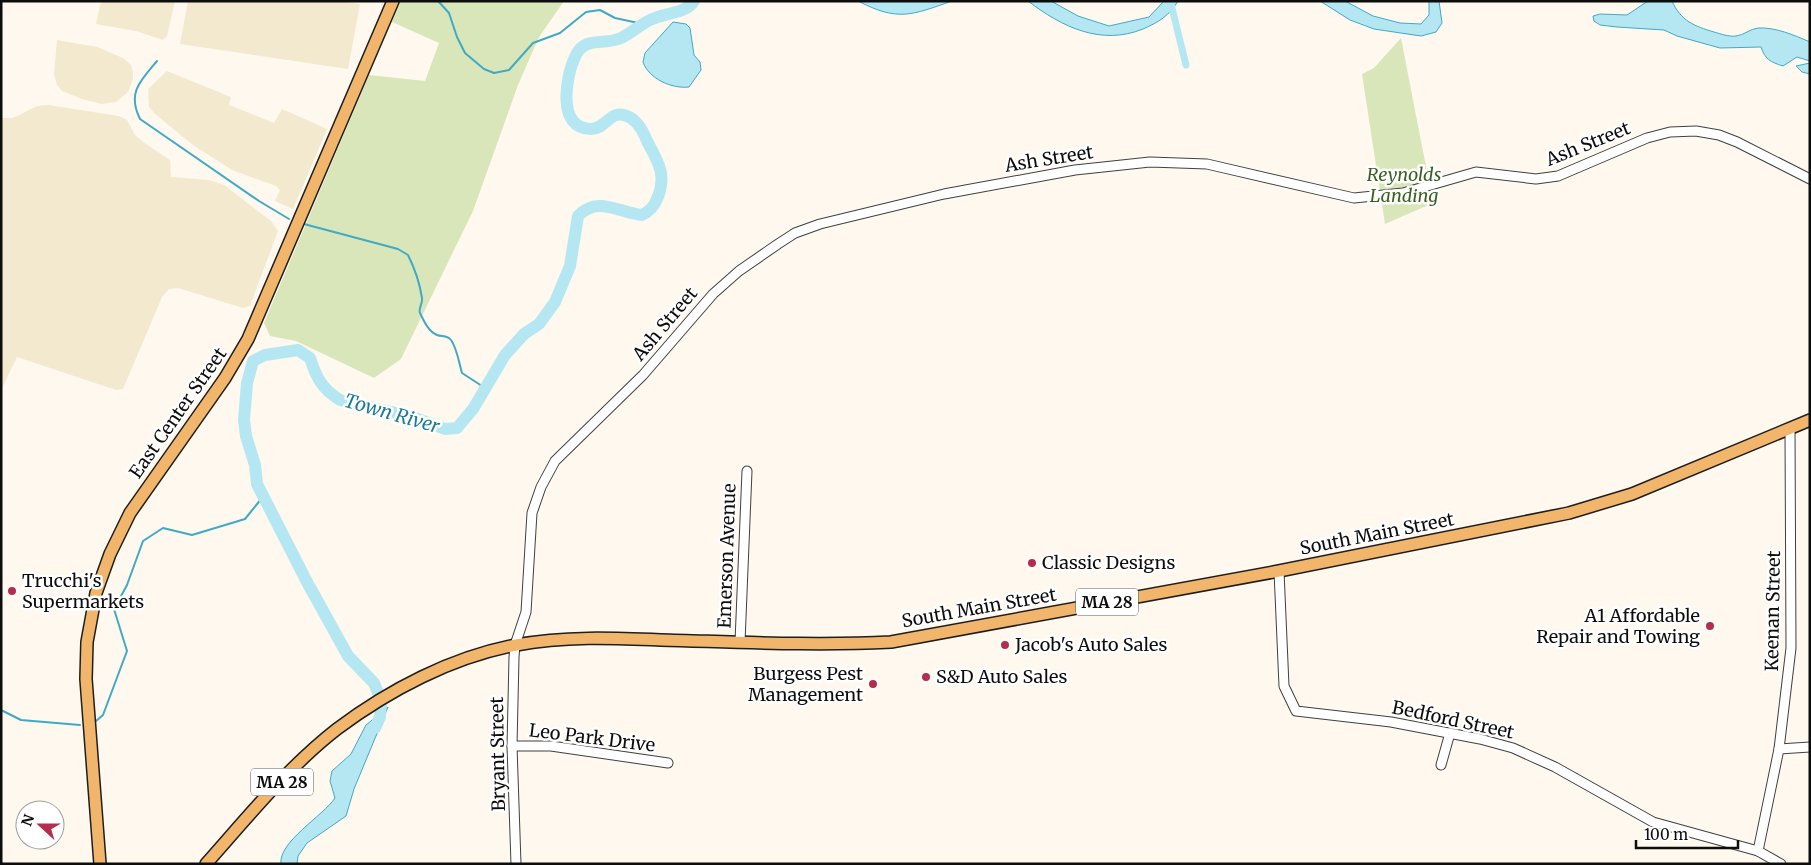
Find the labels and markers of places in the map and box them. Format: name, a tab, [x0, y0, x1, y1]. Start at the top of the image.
place label: Classic Designs	[1042, 551, 1175, 574]
marker: Classic Designs	[1026, 557, 1038, 569]
place label: Trucchi's Supermarkets	[22, 569, 144, 613]
marker: Trucchi's Supermarkets	[6, 585, 18, 597]
place label: A1 Affordable Repair and Towing	[1536, 604, 1700, 648]
marker: A1 Affordable Repair and Towing	[1704, 620, 1716, 632]
place label: Jacob's Auto Sales	[1014, 633, 1168, 656]
marker: Jacob's Auto Sales	[999, 639, 1011, 651]
place label: Burgess Pest Management	[748, 662, 863, 706]
place label: S&D Auto Sales	[936, 665, 1067, 688]
marker: S&D Auto Sales	[920, 671, 932, 683]
marker: Burgess Pest Management	[867, 678, 879, 690]

